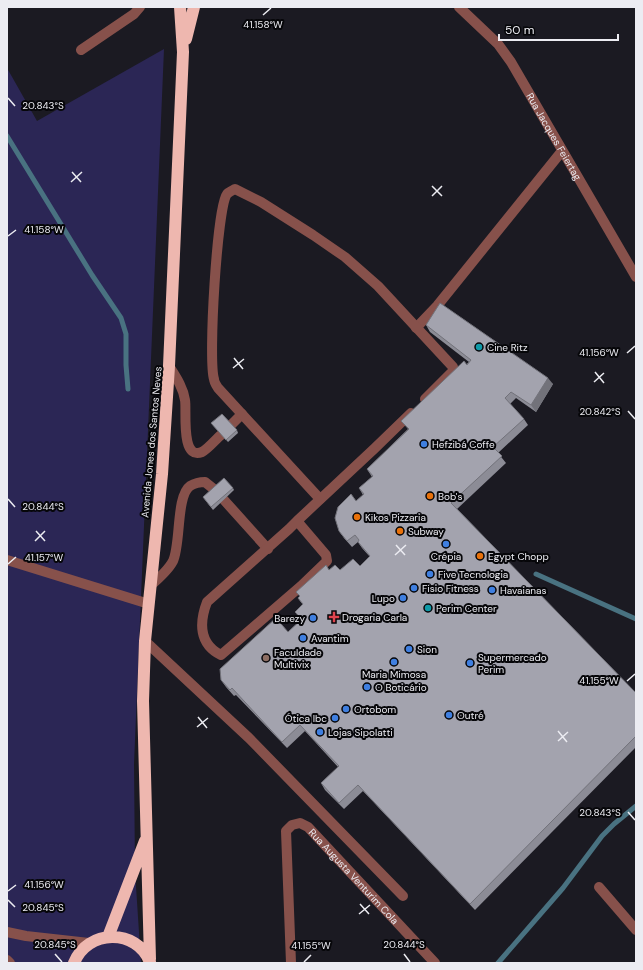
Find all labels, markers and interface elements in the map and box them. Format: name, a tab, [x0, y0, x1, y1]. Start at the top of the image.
scale bar	[499, 16, 618, 42]
text: 41.158°W	[243, 18, 283, 31]
text: 50 m	[505, 22, 534, 38]
street label: Rua Jacques Feiertag	[523, 91, 585, 183]
text: 20.843°S	[22, 99, 64, 112]
text: 41.158°W	[24, 223, 64, 236]
place label: Cine Ritz	[487, 341, 528, 354]
marker: Cine Ritz	[474, 342, 484, 352]
text: 41.156°W	[579, 346, 619, 359]
street label: Avenida Jones dos Santos Neves	[138, 366, 165, 518]
text: 20.842°S	[579, 405, 621, 418]
place label: Hefzibá Coffe	[432, 438, 495, 451]
marker: Hefzibá Coffe	[419, 439, 429, 449]
place label: Bob's	[438, 490, 462, 503]
marker: Bob's	[425, 491, 435, 501]
text: 20.844°S	[22, 500, 64, 513]
place label: Kikos Pizzaria	[365, 511, 426, 524]
marker: Kikos Pizzaria	[352, 512, 362, 522]
place label: Subway	[408, 525, 444, 538]
marker: Subway	[395, 526, 405, 536]
marker: Crépia	[441, 539, 451, 549]
place label: Crépia	[431, 550, 461, 563]
place label: Egypt Chopp	[488, 550, 549, 563]
text: 41.157°W	[25, 551, 64, 564]
marker: Egypt Chopp	[475, 551, 485, 561]
place label: Five Tecnologia	[438, 568, 508, 581]
marker: Five Tecnologia	[425, 569, 435, 579]
place label: Fisio Fitness	[422, 582, 479, 595]
marker: Fisio Fitness	[409, 583, 419, 593]
place label: Havaianas	[500, 584, 547, 597]
marker: Havaianas	[487, 585, 497, 595]
place label: Lupo	[372, 592, 395, 605]
marker: Lupo	[398, 593, 408, 603]
place label: Perim Center	[436, 602, 497, 615]
marker: Perim Center	[423, 603, 433, 613]
place label: Drogaria Carla	[342, 611, 407, 624]
place label: Barezy	[274, 612, 305, 625]
marker: Drogaria Carla	[329, 612, 339, 622]
marker: Barezy	[308, 613, 318, 623]
place label: Avantim	[311, 632, 349, 645]
marker: Avantim	[298, 633, 308, 643]
place label: Sion	[417, 643, 437, 656]
marker: Sion	[404, 644, 414, 654]
place label: Faculdade Multivix	[274, 646, 322, 671]
place label: Supermercado Perim	[478, 651, 547, 676]
marker: Faculdade Multivix	[261, 653, 271, 663]
marker: Maria Mimosa	[389, 657, 399, 667]
marker: Supermercado Perim	[465, 658, 475, 668]
place label: Maria Mimosa	[362, 668, 426, 681]
text: 41.155°W	[579, 674, 619, 687]
place label: O Boticário	[375, 681, 427, 694]
marker: O Boticário	[362, 682, 372, 692]
place label: Ortobom	[354, 703, 396, 716]
marker: Ortobom	[341, 704, 351, 714]
place label: Outré	[457, 709, 484, 722]
marker: Outré	[444, 710, 454, 720]
place label: Ótica Ibc	[285, 712, 327, 725]
marker: Ótica Ibc	[330, 713, 340, 723]
place label: Lojas Sipolatti	[328, 726, 393, 739]
marker: Lojas Sipolatti	[315, 727, 325, 737]
text: 20.843°S	[579, 806, 621, 819]
street label: Rua Augusta Venturim Cola	[306, 826, 401, 927]
text: 41.156°W	[24, 878, 64, 891]
text: 20.845°S	[22, 901, 64, 914]
text: 20.845°S	[34, 938, 76, 951]
text: 20.844°S	[383, 938, 425, 951]
text: 41.155°W	[291, 939, 331, 952]

